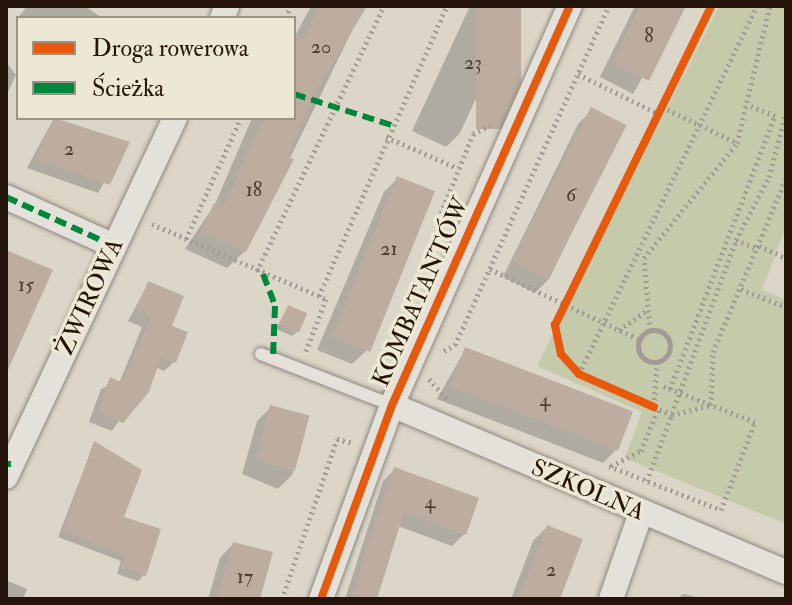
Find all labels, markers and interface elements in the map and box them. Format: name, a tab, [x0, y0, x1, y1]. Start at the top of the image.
legend	[16, 16, 296, 120]
house number: 8	[644, 23, 654, 47]
text: Droga rowerowa	[92, 33, 249, 64]
house number: 20	[311, 34, 331, 58]
house number: 23	[464, 50, 482, 74]
text: Ścieżka	[92, 73, 164, 104]
house number: 2	[64, 136, 74, 160]
house number: 18	[246, 177, 262, 201]
house number: 6	[566, 182, 576, 206]
street label: KOMBATANTÓW	[366, 193, 476, 391]
street label: ŻWIROWA	[50, 234, 130, 360]
house number: 21	[380, 236, 398, 260]
house number: 15	[18, 272, 34, 296]
house number: 4	[540, 387, 550, 411]
street label: SZKOLNA	[527, 453, 649, 527]
house number: 4	[425, 489, 435, 513]
house number: 2	[546, 557, 556, 581]
house number: 17	[237, 564, 253, 588]

